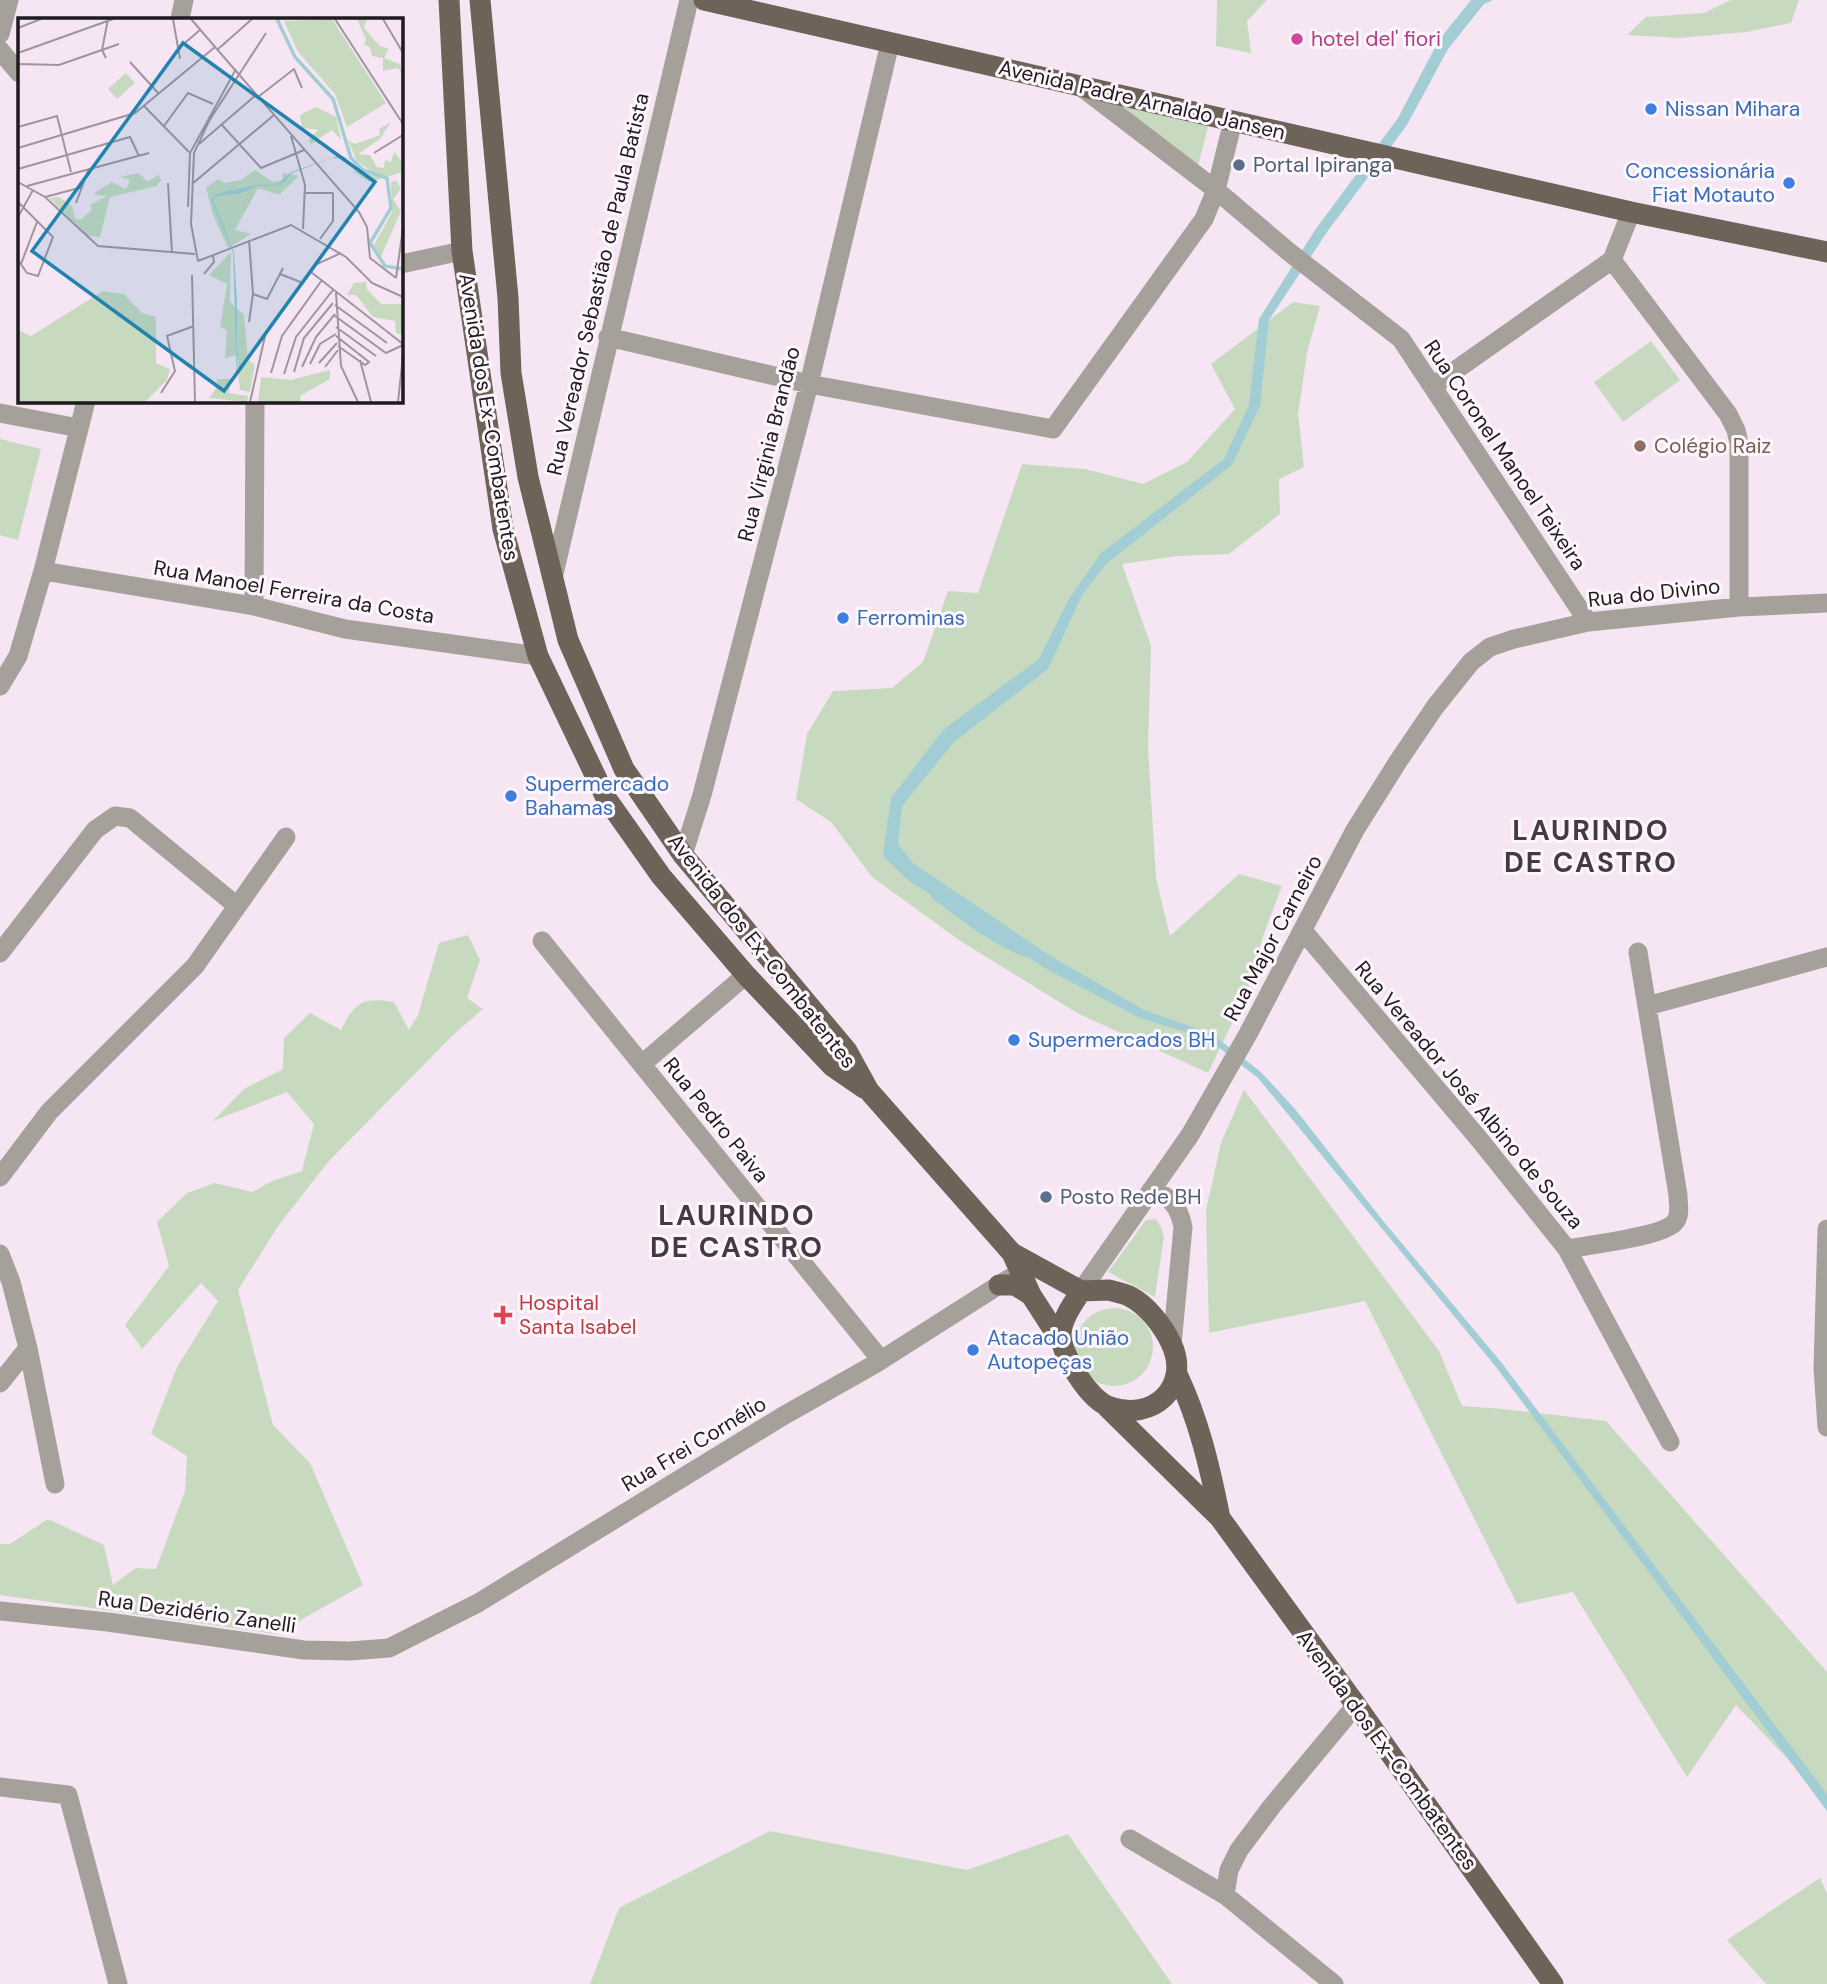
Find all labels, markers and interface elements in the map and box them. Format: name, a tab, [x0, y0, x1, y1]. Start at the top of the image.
inset map	[18, 18, 402, 402]
place label: hotel del' fiori	[1311, 25, 1441, 53]
marker: hotel del' fiori	[1289, 31, 1305, 47]
street label: Avenida Padre Arnaldo Jansen	[996, 53, 1288, 147]
street label: Rua Vereador Sebastião de Paula Batista	[540, 90, 656, 478]
place label: Nissan Mihara	[1665, 95, 1800, 123]
marker: Nissan Mihara	[1643, 101, 1659, 117]
place label: Portal Ipiranga	[1253, 151, 1392, 179]
marker: Portal Ipiranga	[1231, 157, 1247, 173]
place label: Concessionária Fiat Motauto	[1625, 157, 1775, 209]
marker: Concessionária Fiat Motauto	[1781, 175, 1797, 191]
street label: Avenida dos Ex-Combatentes	[452, 271, 526, 563]
street label: Rua Coronel Manoel Teixeira	[1417, 334, 1593, 576]
street label: Rua Virginia Brandão	[731, 344, 807, 544]
place label: Colégio Raiz	[1654, 432, 1771, 460]
marker: Colégio Raiz	[1632, 438, 1648, 454]
street label: Rua Manoel Ferreira da Costa	[152, 554, 436, 630]
street label: Rua do Divino	[1586, 572, 1722, 614]
place label: Ferrominas	[857, 604, 965, 632]
marker: Ferrominas	[835, 610, 851, 626]
place label: Supermercado Bahamas	[525, 770, 669, 822]
marker: Supermercado Bahamas	[503, 788, 519, 804]
district label: LAURINDO DE CASTRO	[1504, 812, 1678, 881]
street label: Avenida dos Ex-Combatentes	[661, 828, 863, 1074]
street label: Rua Major Carneiro	[1217, 850, 1329, 1026]
street label: Rua Vereador José Albino de Souza	[1348, 955, 1590, 1235]
place label: Supermercados BH	[1028, 1026, 1215, 1054]
marker: Supermercados BH	[1006, 1032, 1022, 1048]
street label: Rua Pedro Paiva	[657, 1051, 775, 1189]
place label: Posto Rede BH	[1060, 1183, 1202, 1211]
marker: Posto Rede BH	[1038, 1189, 1054, 1205]
district label: LAURINDO DE CASTRO	[650, 1197, 824, 1266]
place label: Hospital Santa Isabel	[519, 1289, 637, 1341]
marker: Hospital Santa Isabel	[493, 1305, 513, 1325]
place label: Atacado União Autopeças	[987, 1324, 1129, 1376]
marker: Atacado União Autopeças	[965, 1342, 981, 1358]
street label: Rua Frei Cornélio	[616, 1390, 772, 1498]
street label: Rua Dezidério Zanelli	[96, 1584, 298, 1640]
street label: Avenida dos Ex-Combatentes	[1290, 1624, 1484, 1876]

